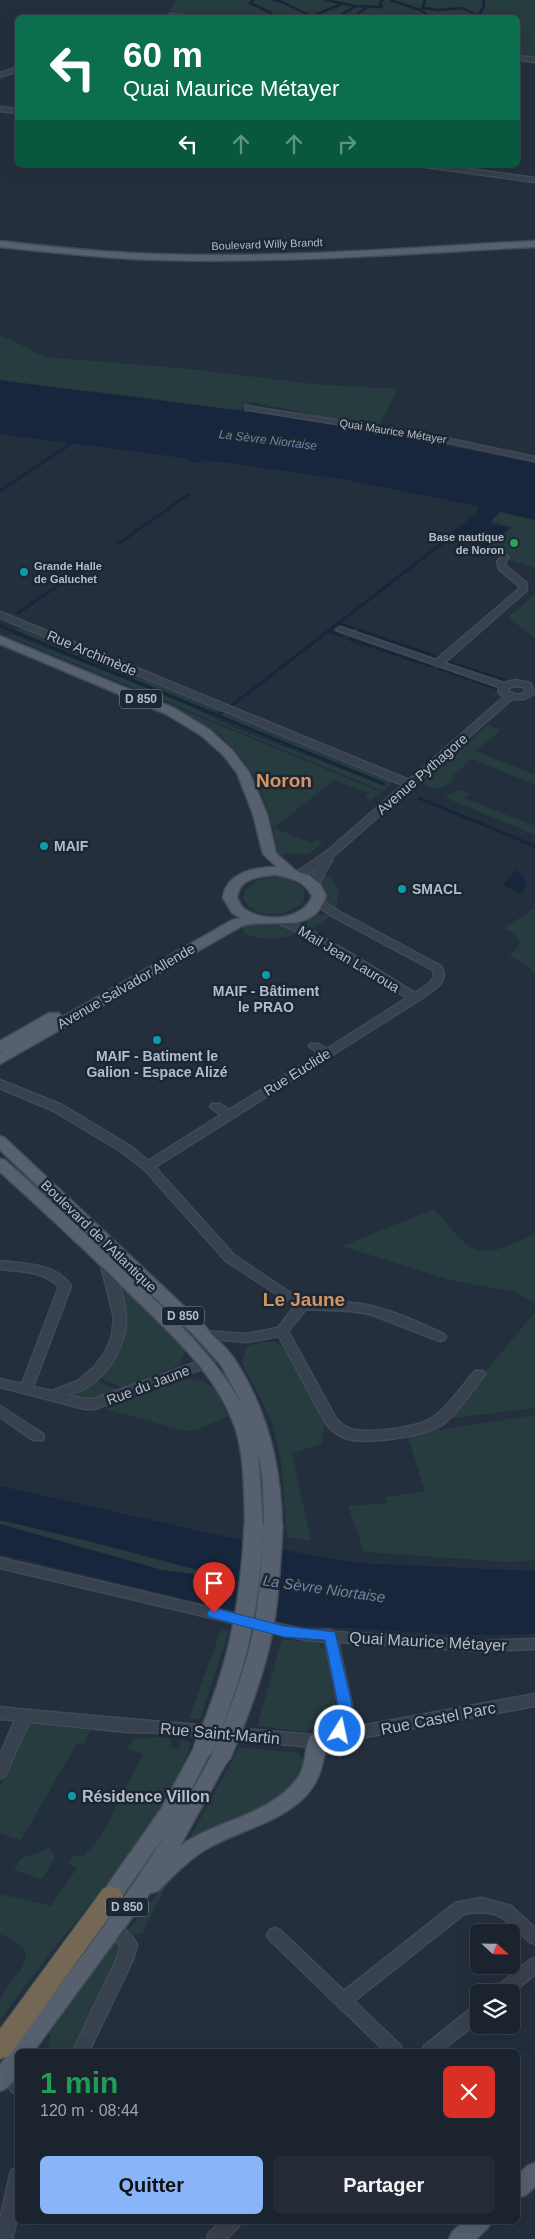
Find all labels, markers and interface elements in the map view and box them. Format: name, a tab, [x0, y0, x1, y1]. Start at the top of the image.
icon: left	[40, 35, 105, 100]
text: 60 m	[123, 35, 203, 74]
text: Quai Maurice Métayer	[123, 76, 339, 101]
icon: left	[174, 130, 202, 158]
icon: ahead	[227, 130, 255, 158]
icon: ahead	[280, 130, 308, 158]
icon: right	[333, 130, 361, 158]
street label: Boulevard Willy Brandt	[211, 236, 323, 252]
street label: Quai Maurice Métayer	[339, 417, 448, 445]
water label: La Sèvre Niortaise	[218, 427, 318, 453]
place label: Base nautique de Noron	[429, 531, 504, 556]
marker: Base nautique de Noron	[508, 537, 520, 549]
place label: Grande Halle de Galuchet	[34, 560, 102, 585]
marker: Grande Halle de Galuchet	[18, 566, 30, 578]
street label: Rue Archimède	[45, 627, 139, 679]
road number: D 850	[120, 690, 162, 709]
street label: Avenue Pythagore	[373, 730, 471, 818]
district label: Noron	[256, 770, 312, 791]
place label: MAIF	[54, 838, 89, 854]
marker: MAIF	[38, 840, 50, 852]
place label: SMACL	[412, 881, 462, 897]
marker: SMACL	[396, 883, 408, 895]
street label: Mail Jean Lauroua	[296, 922, 403, 996]
street label: Avenue Salvador Allende	[54, 940, 198, 1032]
marker: MAIF - Bâtiment le PRAO	[260, 969, 272, 981]
place label: MAIF - Bâtiment le PRAO	[213, 983, 320, 1015]
marker: MAIF - Batiment le Galion - Espace Alizé	[151, 1034, 163, 1046]
street label: Rue Euclide	[261, 1045, 333, 1099]
place label: MAIF - Batiment le Galion - Espace Alizé	[86, 1048, 228, 1080]
street label: Boulevard de l'Atlantique	[38, 1177, 160, 1296]
district label: Le Jaune	[263, 1289, 345, 1310]
road number: D 850	[162, 1306, 204, 1325]
street label: Rue du Jaune	[104, 1362, 192, 1408]
pin	[193, 1562, 235, 1613]
icon: arrive	[200, 1569, 228, 1597]
water label: La Sèvre Niortaise	[262, 1572, 386, 1606]
street label: Quai Maurice Métayer	[349, 1629, 508, 1654]
street label: Rue Castel Parc	[379, 1699, 497, 1738]
position arrow	[313, 1704, 365, 1756]
street label: Rue Saint-Martin	[159, 1720, 280, 1747]
place label: Résidence Villon	[82, 1788, 210, 1805]
marker: Résidence Villon	[66, 1790, 78, 1802]
road number: D 850	[106, 1898, 148, 1916]
north arrow	[470, 1924, 520, 1974]
map controls	[470, 1924, 520, 2034]
button: layers	[470, 1984, 520, 2034]
text: 1 min	[40, 2066, 118, 2099]
button: close	[443, 2066, 495, 2118]
text: 120 m · 08:44	[40, 2102, 139, 2119]
button: Quitter	[40, 2156, 263, 2214]
button: Partager	[273, 2156, 495, 2214]

